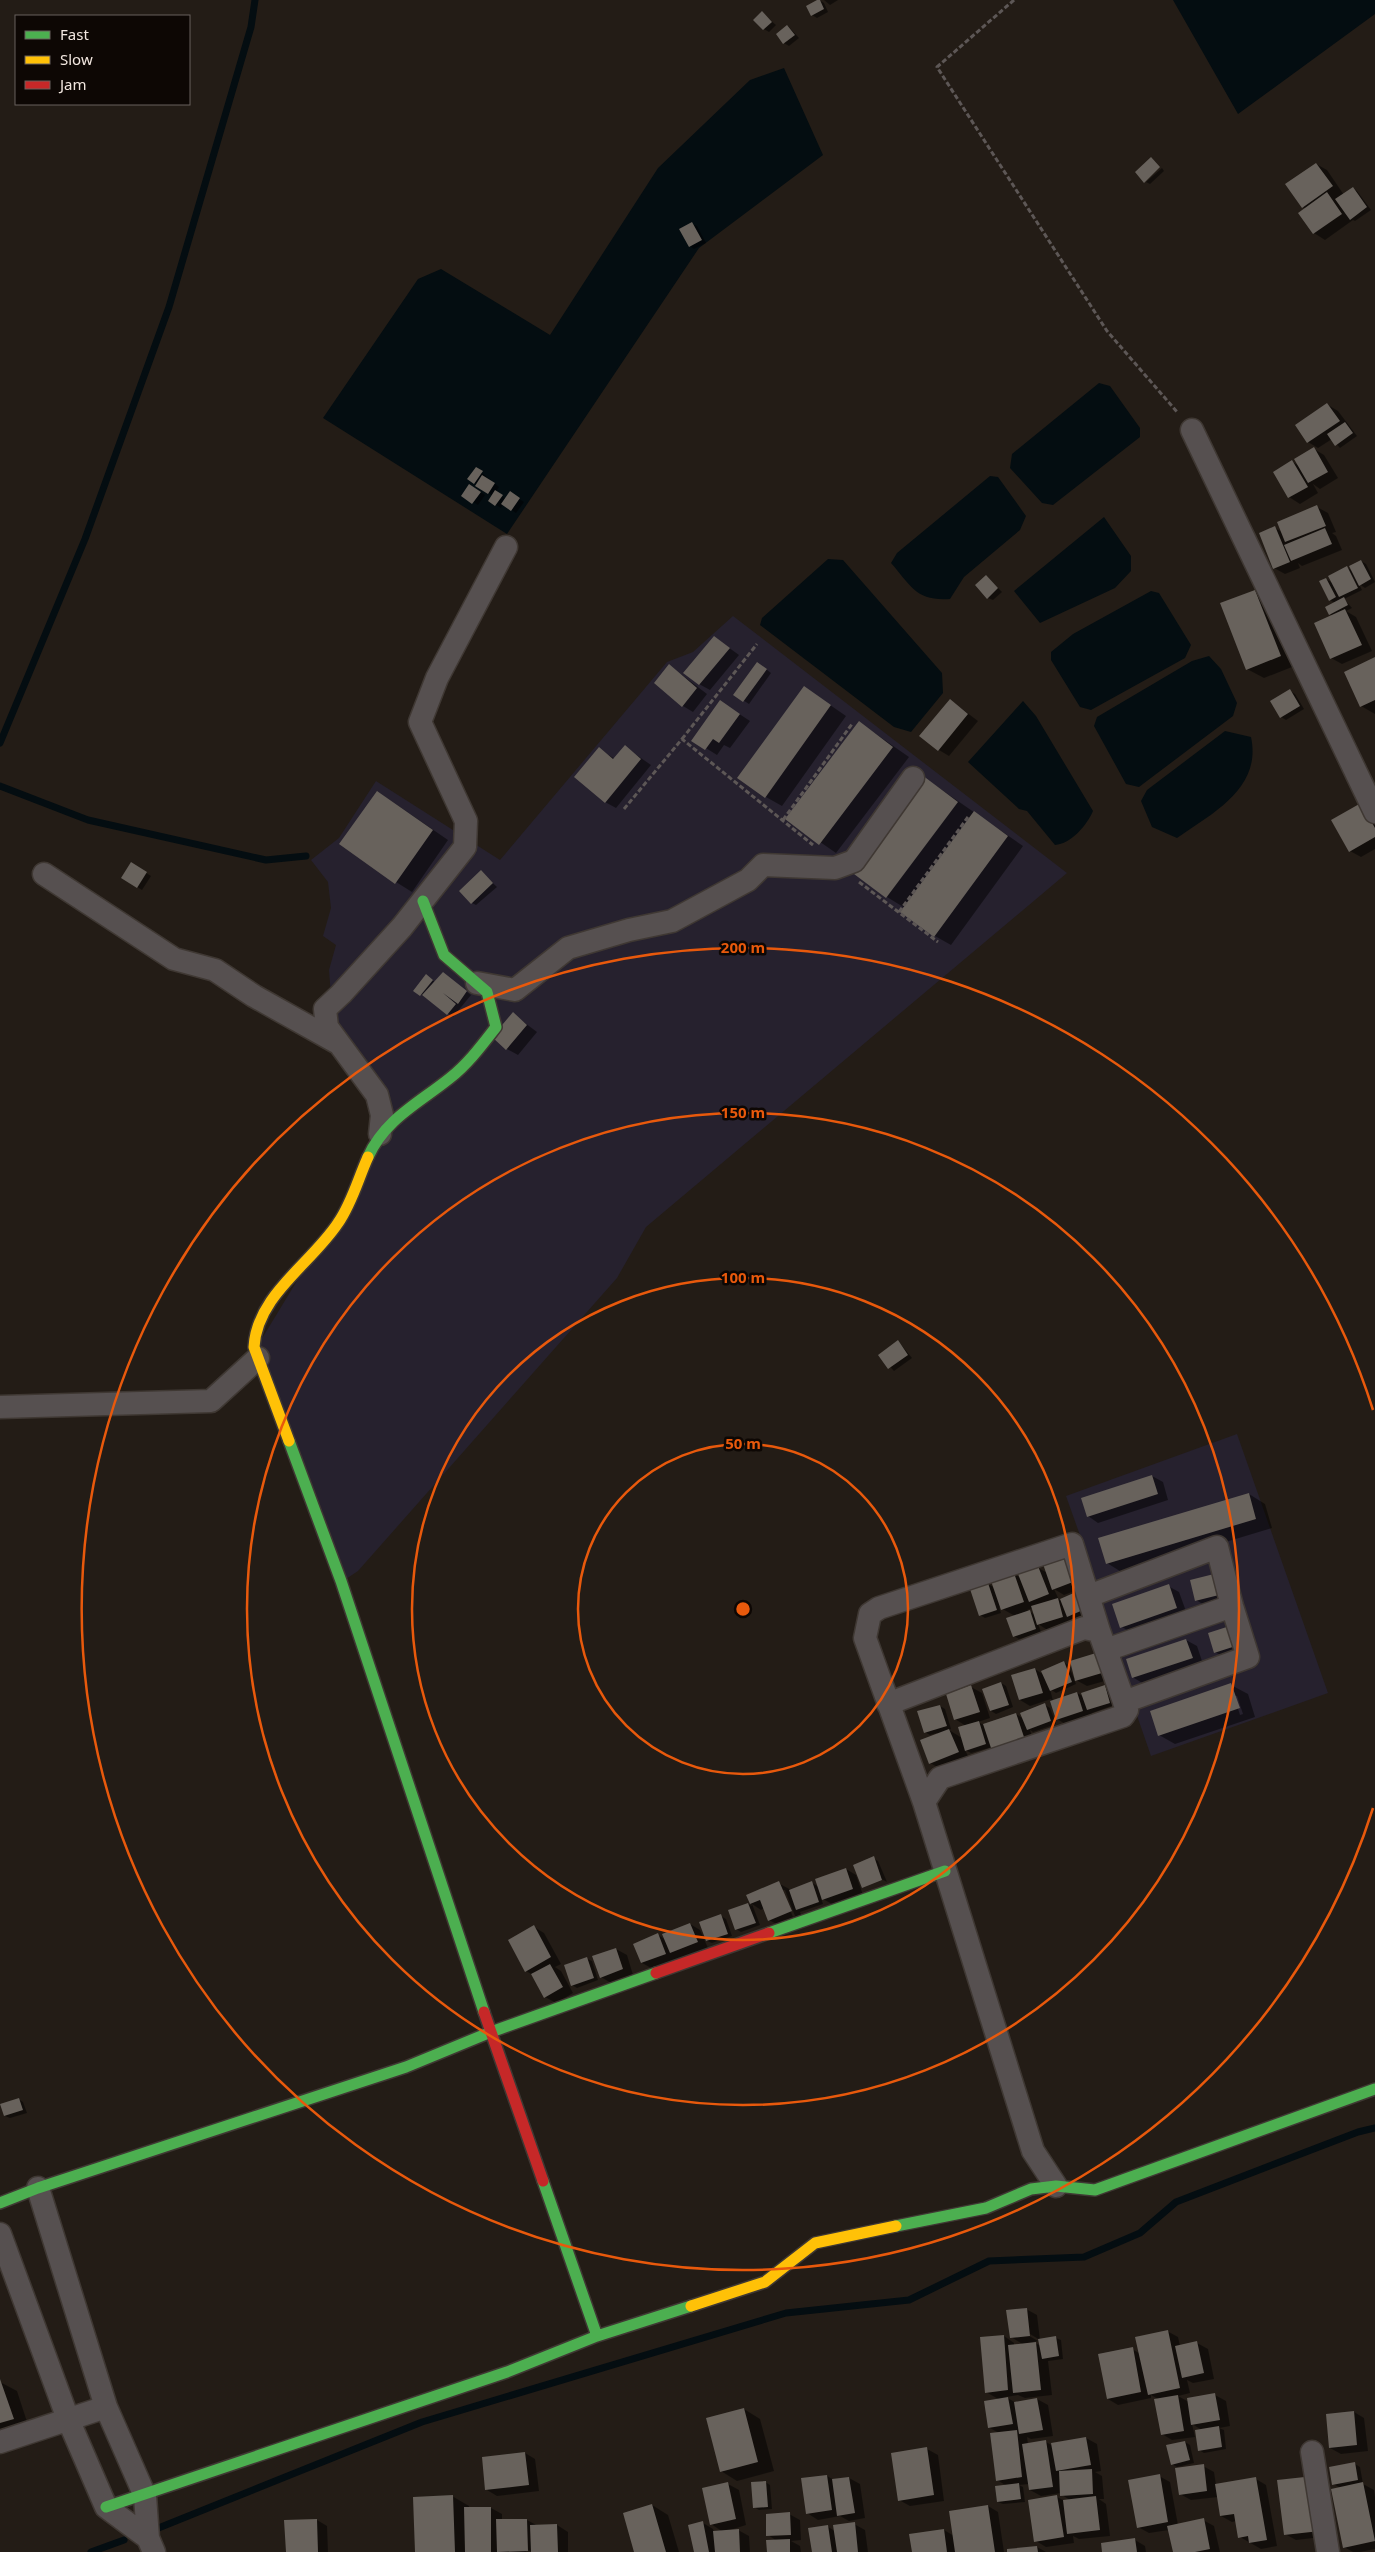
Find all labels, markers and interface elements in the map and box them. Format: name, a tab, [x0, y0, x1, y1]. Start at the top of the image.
legend	[15, 15, 190, 105]
text: Fast	[60, 24, 89, 44]
text: Slow	[60, 49, 93, 69]
text: Jam	[58, 74, 87, 94]
text: 200 m	[721, 937, 765, 957]
text: 150 m	[721, 1102, 765, 1122]
text: 100 m	[721, 1267, 765, 1287]
text: 50 m	[725, 1433, 761, 1453]
centre of rings	[734, 1600, 752, 1618]

